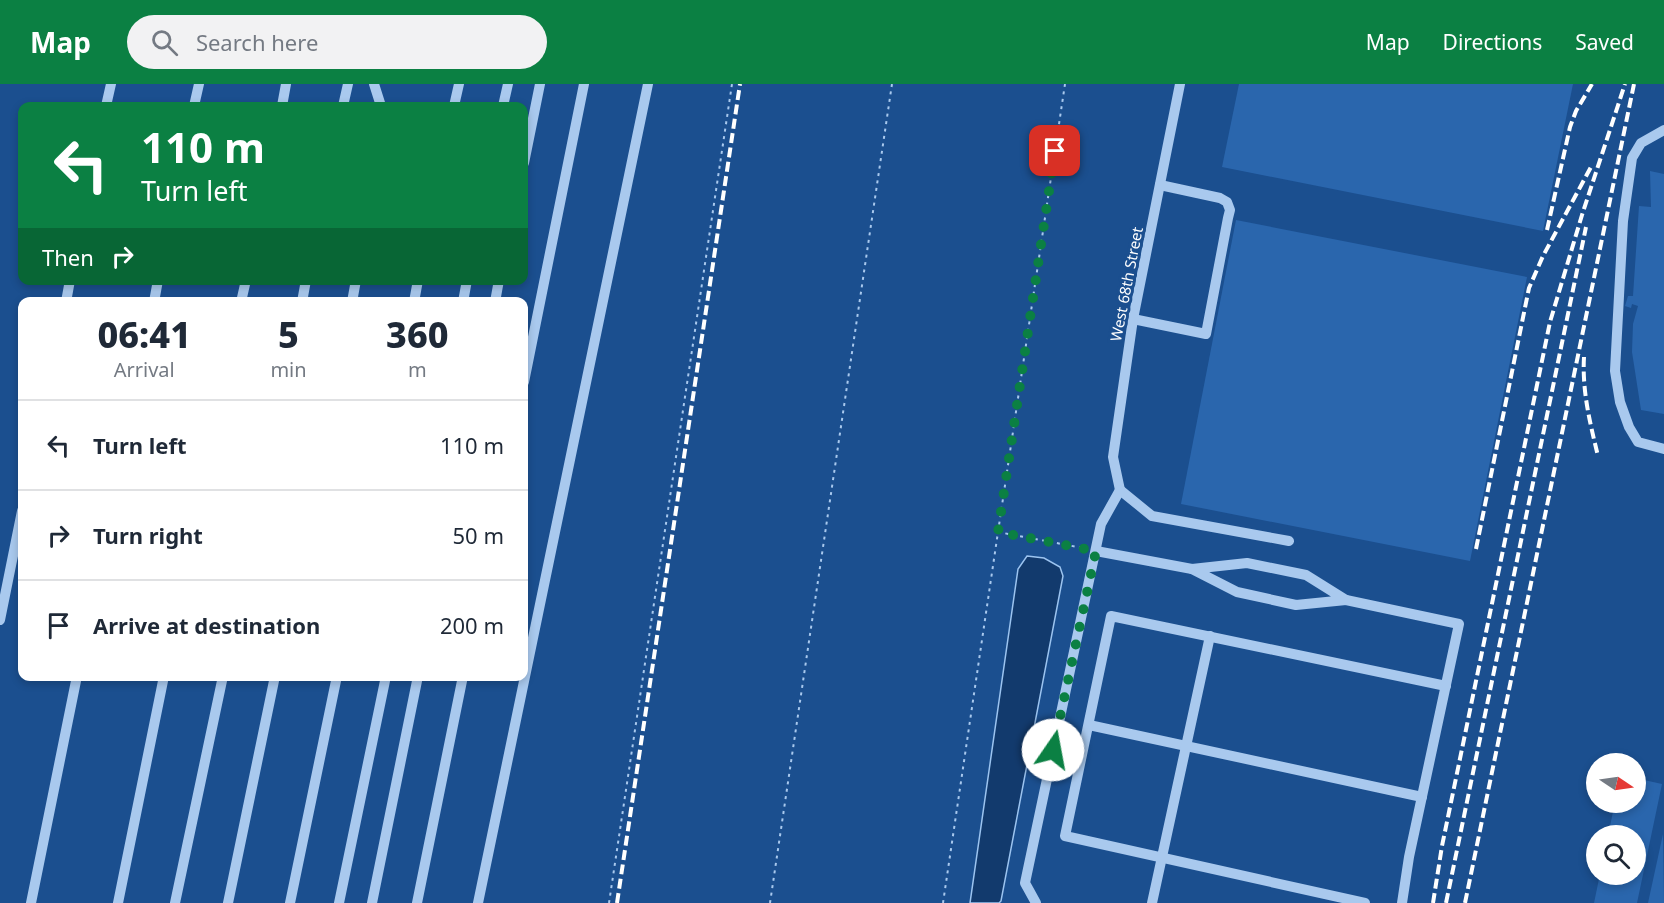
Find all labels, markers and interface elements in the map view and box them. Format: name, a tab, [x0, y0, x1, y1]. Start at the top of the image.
search box	[127, 15, 547, 69]
text: Map	[30, 23, 91, 61]
icon: search	[148, 26, 181, 59]
text: Search here	[196, 27, 318, 57]
text: Map	[1366, 28, 1410, 56]
text: Directions	[1443, 28, 1542, 56]
text: Saved	[1575, 28, 1634, 56]
text: 110 m	[141, 118, 265, 175]
pin	[1029, 125, 1080, 176]
icon: left	[42, 126, 120, 204]
icon: arrive	[1038, 134, 1071, 167]
text: Turn left	[141, 172, 247, 209]
street label: West 68th Street	[1105, 224, 1147, 343]
icon: right	[106, 240, 139, 273]
text: Then	[42, 242, 94, 272]
text: 06:41	[97, 310, 191, 359]
text: 5	[278, 310, 299, 359]
text: 360	[386, 310, 449, 359]
text: Arrival	[114, 356, 175, 383]
text: min	[270, 356, 307, 383]
text: m	[408, 356, 427, 383]
icon: left	[42, 429, 75, 462]
text: Turn left	[93, 430, 187, 460]
text: 110 m	[440, 430, 504, 460]
icon: right	[42, 519, 75, 552]
text: Turn right	[93, 520, 203, 550]
text: 50 m	[453, 520, 504, 550]
icon: arrive	[42, 609, 75, 642]
text: Arrive at destination	[93, 610, 320, 640]
text: 200 m	[440, 610, 504, 640]
position arrow	[1021, 718, 1085, 782]
north arrow	[1586, 753, 1646, 813]
map controls	[1586, 753, 1646, 885]
button: search	[1586, 825, 1646, 885]

